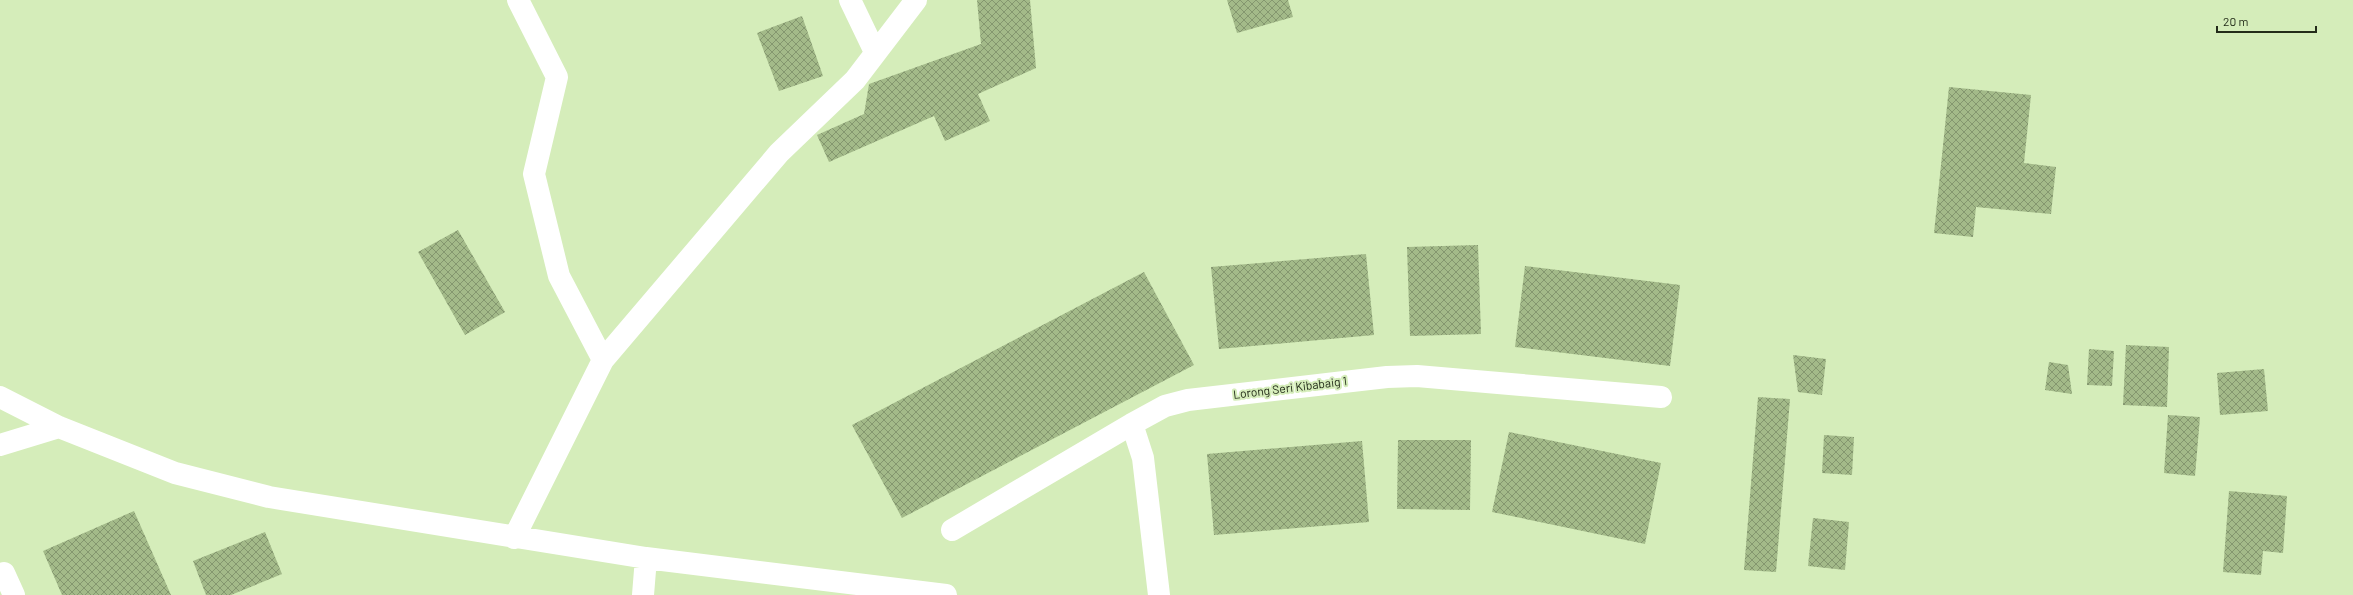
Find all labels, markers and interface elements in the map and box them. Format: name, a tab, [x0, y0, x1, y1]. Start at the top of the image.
scale bar	[2217, 8, 2316, 34]
text: 20 m	[2223, 14, 2249, 28]
street label: Lorong Seri Kibabaig 1	[1232, 373, 1348, 401]

